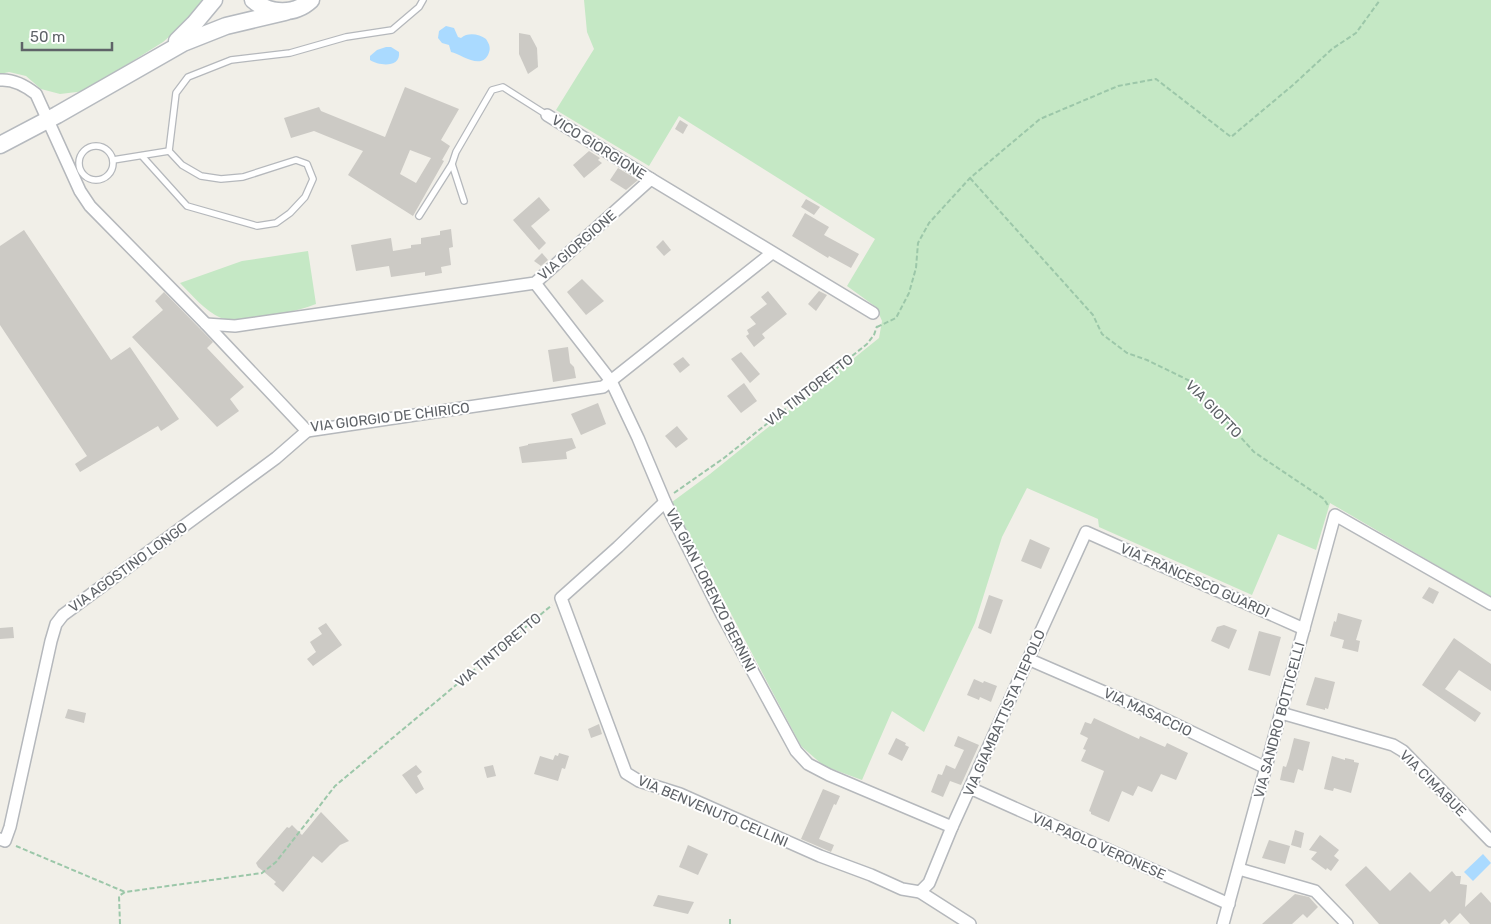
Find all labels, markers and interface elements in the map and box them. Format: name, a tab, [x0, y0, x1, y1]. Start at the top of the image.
scale bar	[22, 20, 112, 52]
text: 50 m	[30, 28, 65, 46]
street label: VICO GIORGIONE	[548, 112, 649, 183]
street label: VIA GIORGIONE	[535, 207, 620, 284]
street label: VIA TINTORETTO	[762, 351, 857, 430]
street label: VIA GIOTTO	[1182, 377, 1245, 442]
street label: VIA GIORGIO DE CHIRICO	[310, 399, 471, 436]
street label: VIA GIAN LORENZO BERNINI	[662, 506, 759, 675]
street label: VIA AGOSTINO LONGO	[66, 519, 191, 616]
street label: VIA FRANCESCO GUARDI	[1117, 540, 1272, 621]
street label: VIA TINTORETTO	[452, 609, 545, 691]
street label: VIA GIAMBATTISTA TIEPOLO	[960, 627, 1049, 799]
street label: VIA SANDRO BOTTICELLI	[1250, 640, 1309, 800]
street label: VIA MASACCIO	[1101, 685, 1195, 740]
street label: VIA CIMABUE	[1396, 747, 1469, 820]
street label: VIA BENVENUTO CELLINI	[635, 772, 791, 851]
street label: VIA PAOLO VERONESE	[1029, 809, 1168, 884]

